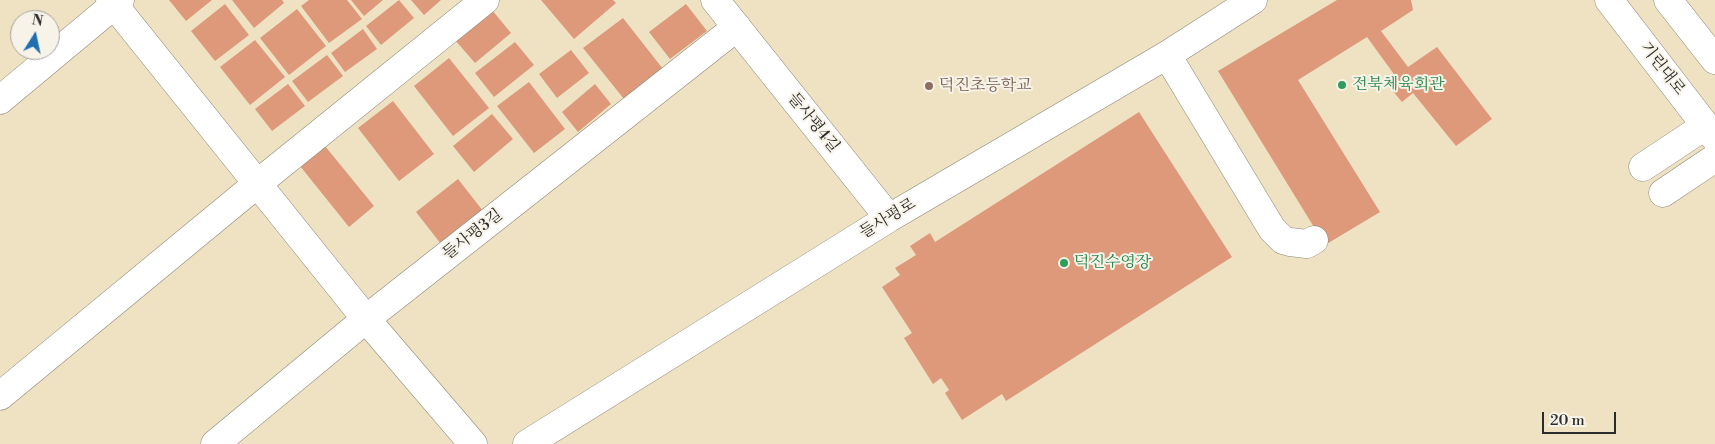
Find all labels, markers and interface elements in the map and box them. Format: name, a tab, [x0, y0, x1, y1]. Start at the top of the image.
north arrow	[10, 10, 60, 60]
text: N	[30, 11, 44, 31]
street label: 기린대로	[1635, 39, 1689, 99]
place label: 전북체육회관	[1352, 75, 1445, 95]
place label: 덕진초등학교	[939, 76, 1032, 96]
marker: 전북체육회관	[1336, 79, 1348, 91]
marker: 덕진초등학교	[923, 80, 935, 92]
street label: 들사평4길	[783, 89, 843, 157]
street label: 들사평로	[857, 195, 919, 243]
street label: 들사평3길	[439, 206, 507, 264]
place label: 덕진수영장	[1074, 253, 1151, 273]
marker: 덕진수영장	[1058, 257, 1070, 269]
scale bar	[1545, 402, 1619, 434]
text: 20 m	[1550, 411, 1585, 430]

